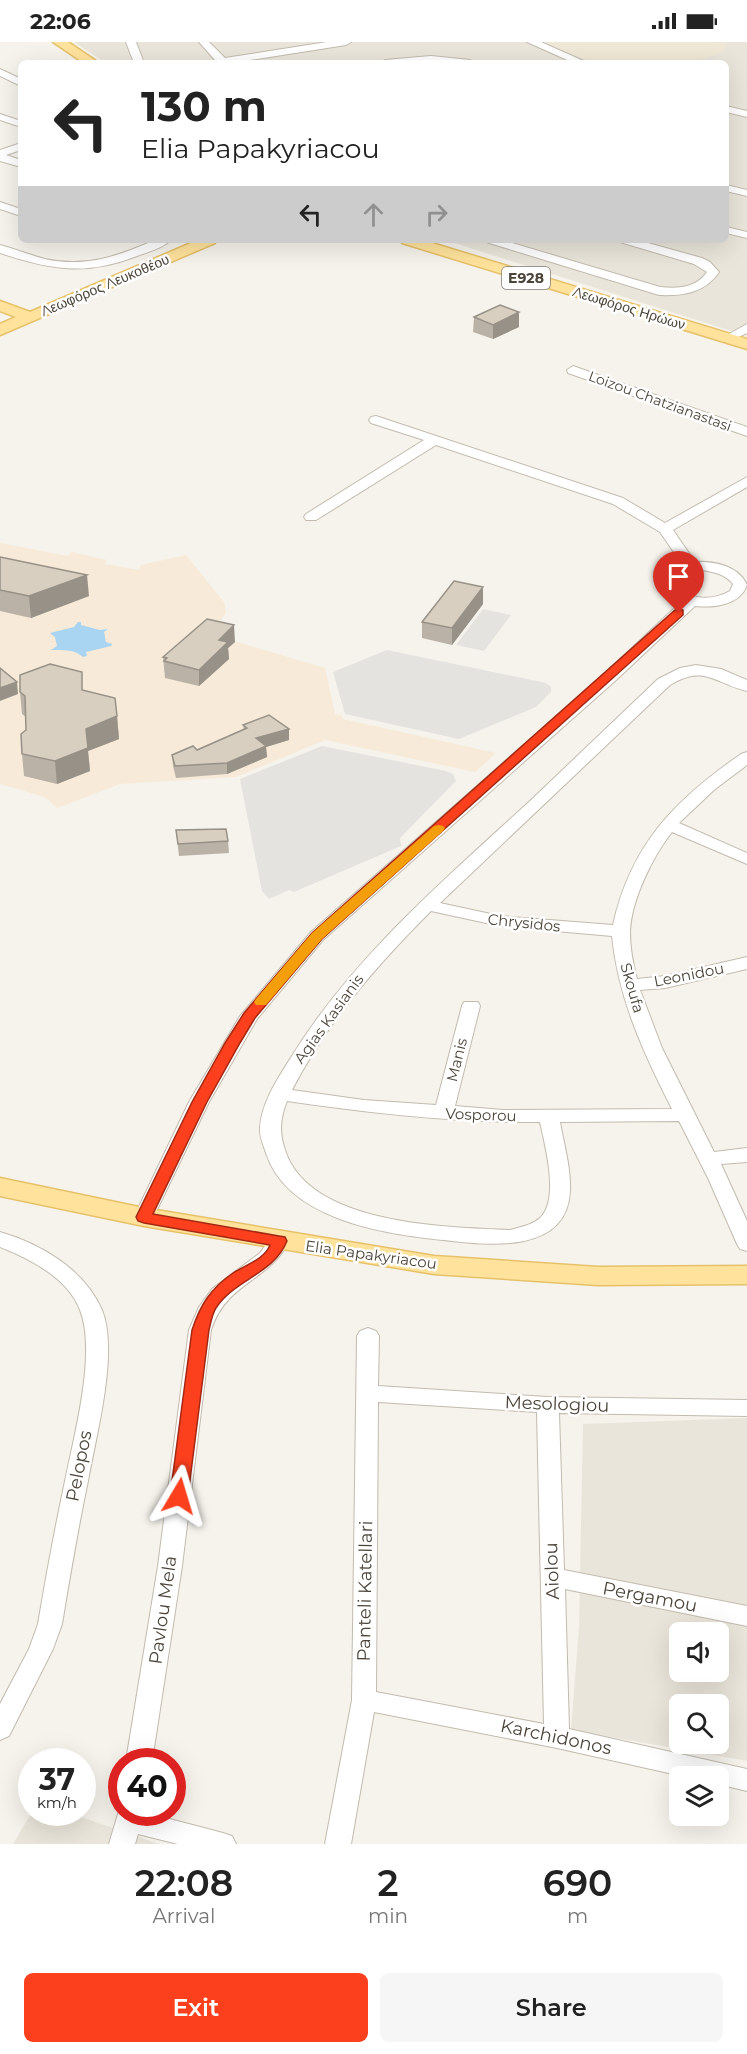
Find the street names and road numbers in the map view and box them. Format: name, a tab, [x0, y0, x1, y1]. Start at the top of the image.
street label: Λεωφόρος Λευκοθέου	[38, 250, 172, 320]
road number: E928	[502, 267, 550, 289]
street label: Λεωφόρος Ηρώων	[570, 282, 688, 334]
street label: Loizou Chatzianastasi	[586, 367, 734, 435]
street label: Chrysidos	[487, 909, 561, 936]
street label: Leonidou	[652, 958, 726, 991]
street label: Skoufa	[616, 961, 649, 1015]
street label: Agias Kasianis	[290, 970, 367, 1067]
street label: Manis	[442, 1036, 471, 1084]
street label: Vosporou	[445, 1104, 517, 1125]
street label: Elia Papakyriacou	[304, 1236, 438, 1273]
street label: Mesologiou	[504, 1391, 610, 1417]
street label: Pelopos	[61, 1428, 97, 1503]
street label: Panteli Katellari	[353, 1520, 377, 1662]
street label: Aiolou	[540, 1542, 564, 1600]
street label: Pavlou Mela	[144, 1554, 182, 1666]
street label: Pergamou	[601, 1577, 699, 1617]
street label: Karchidonos	[499, 1715, 614, 1760]

